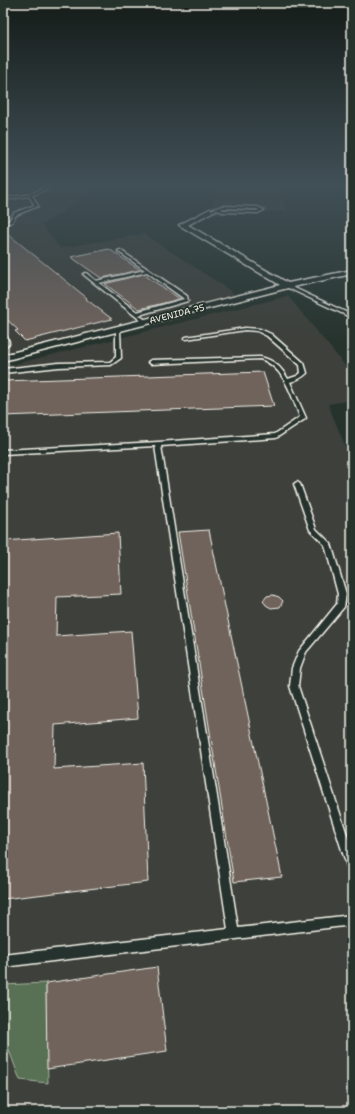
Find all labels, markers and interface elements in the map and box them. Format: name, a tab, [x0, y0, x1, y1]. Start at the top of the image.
street label: AVENIDA 75	[148, 301, 206, 327]

